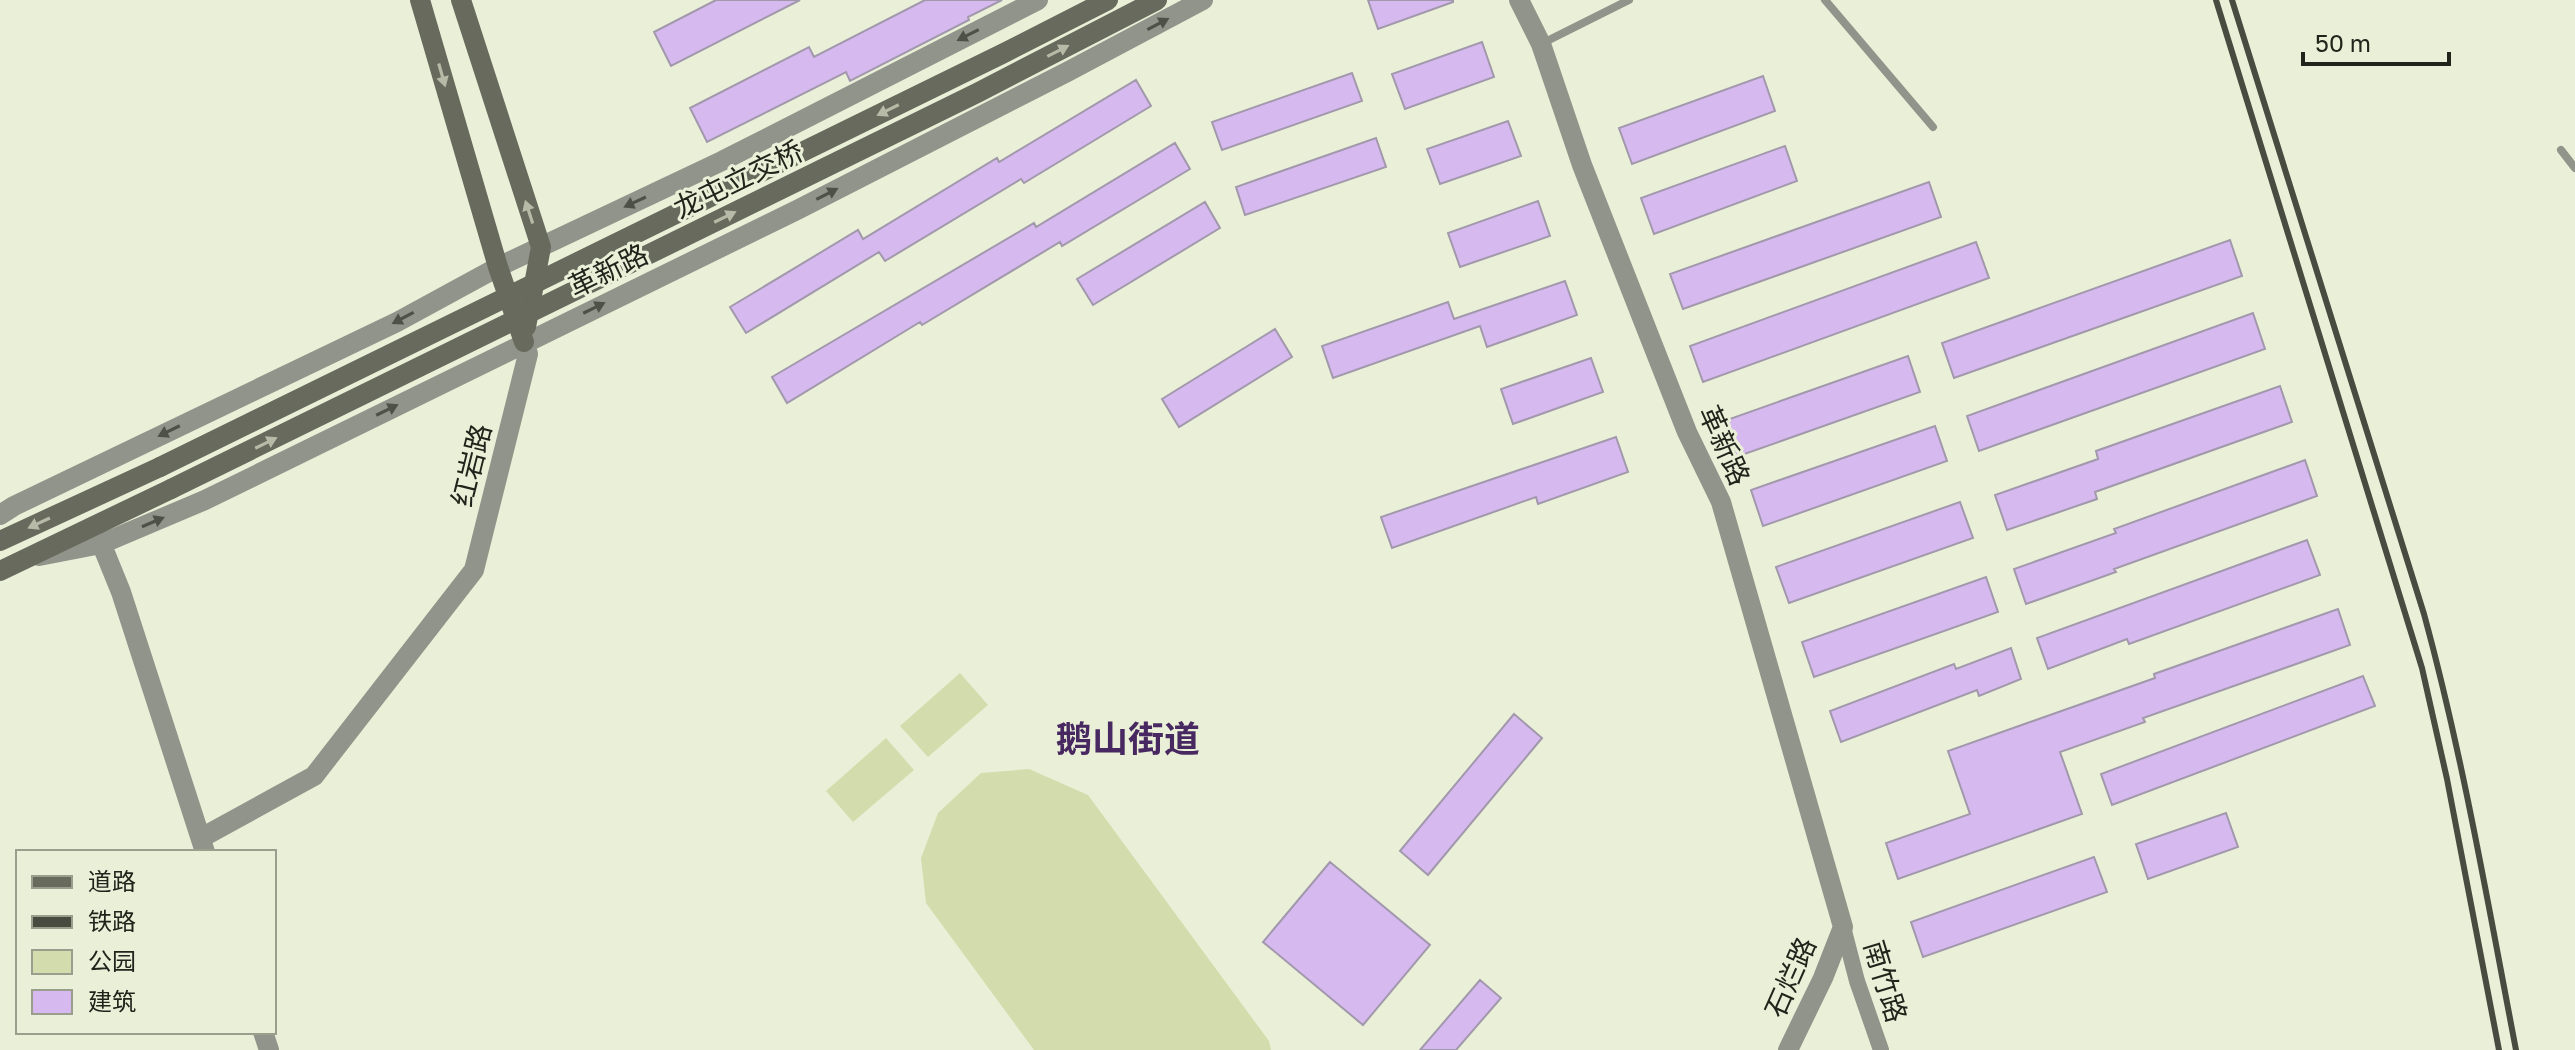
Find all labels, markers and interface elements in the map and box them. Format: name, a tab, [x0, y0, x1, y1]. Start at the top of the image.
scale bar	[2303, 16, 2449, 66]
one-way arrow	[1147, 17, 1169, 31]
text: 50 m	[2315, 28, 2371, 57]
one-way arrow	[956, 29, 979, 42]
one-way arrow	[1047, 44, 1070, 57]
one-way arrow	[436, 63, 449, 87]
one-way arrow	[876, 103, 900, 117]
street label: 龙屯立交桥	[668, 133, 808, 225]
one-way arrow	[816, 188, 839, 201]
one-way arrow	[624, 195, 647, 209]
one-way arrow	[522, 199, 535, 223]
one-way arrow	[714, 210, 737, 223]
street label: 革新路	[563, 237, 653, 303]
one-way arrow	[582, 301, 605, 315]
one-way arrow	[392, 312, 415, 325]
street label: 革新路	[1693, 400, 1757, 490]
one-way arrow	[375, 403, 399, 417]
street label: 红岩路	[445, 420, 497, 510]
one-way arrow	[157, 424, 181, 438]
one-way arrow	[254, 436, 277, 449]
one-way arrow	[27, 516, 50, 530]
one-way arrow	[141, 516, 164, 529]
district label: 鹅山街道	[1056, 717, 1200, 760]
legend	[16, 850, 276, 1034]
text: 道路	[88, 866, 136, 895]
text: 铁路	[88, 906, 136, 935]
street label: 石烂路	[1758, 932, 1822, 1022]
street label: 南竹路	[1858, 936, 1914, 1026]
text: 公园	[88, 946, 136, 975]
text: 建筑	[88, 986, 136, 1015]

